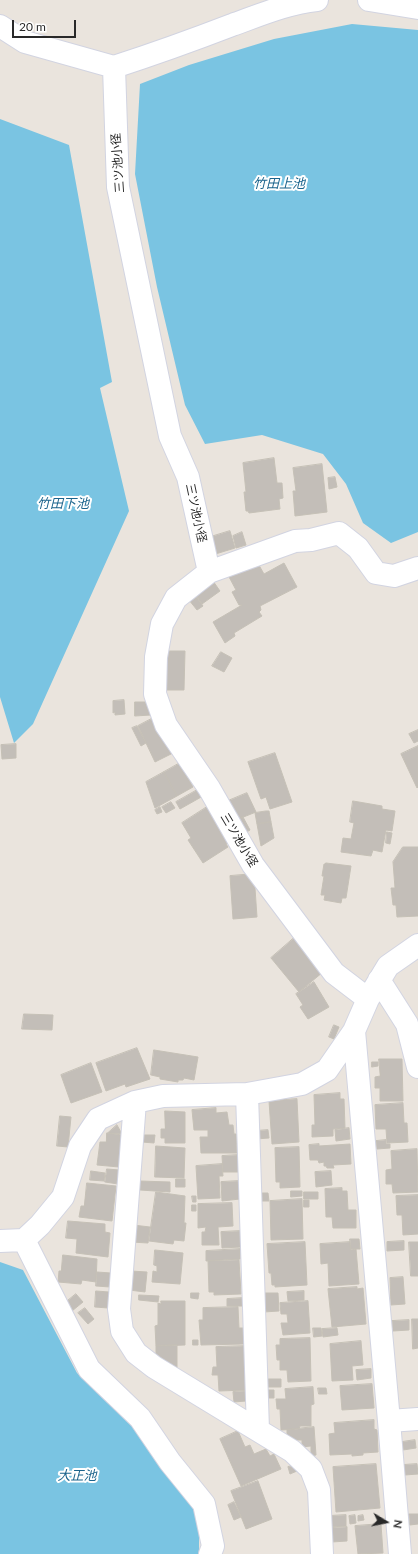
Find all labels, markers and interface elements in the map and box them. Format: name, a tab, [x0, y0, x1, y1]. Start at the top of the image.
scale bar	[14, 12, 78, 38]
text: 20 m	[19, 19, 46, 34]
street label: 三ツ池小径	[109, 133, 127, 193]
water label: 竹田上池	[253, 176, 305, 192]
street label: 三ツ池小径	[183, 482, 209, 544]
water label: 竹田下池	[37, 496, 89, 512]
street label: 三ツ池小径	[217, 811, 261, 869]
water label: 大正池	[58, 1468, 96, 1484]
north arrow	[366, 1502, 406, 1542]
text: N	[391, 1519, 405, 1529]

